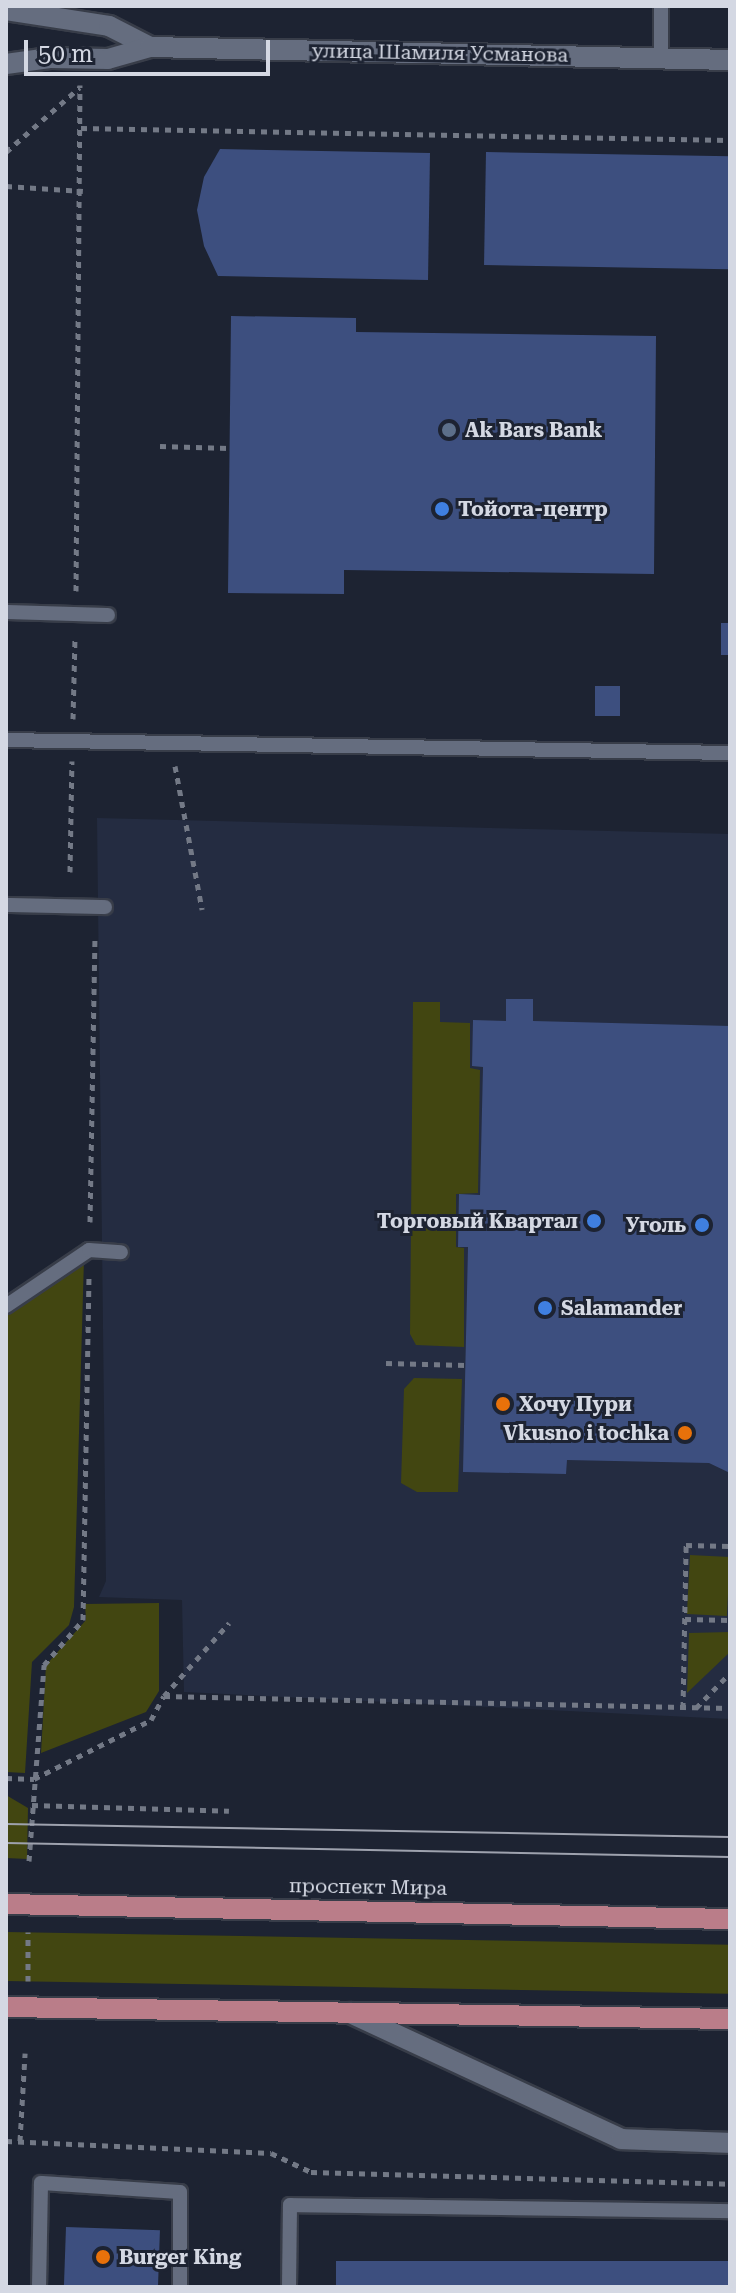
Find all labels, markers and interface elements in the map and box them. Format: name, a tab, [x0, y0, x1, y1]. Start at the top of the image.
scale bar	[28, 24, 274, 74]
street label: улица Шамиля Усманова	[312, 39, 568, 67]
text: 50 m	[38, 40, 93, 68]
place label: Ak Bars Bank	[465, 418, 602, 442]
marker: Ak Bars Bank	[440, 421, 458, 439]
place label: Тойота-центр	[458, 497, 608, 521]
marker: Тойота-центр	[433, 500, 451, 518]
place label: Торговый Квартал	[377, 1209, 578, 1233]
marker: Торговый Квартал	[585, 1212, 603, 1230]
place label: Уголь	[626, 1213, 686, 1237]
marker: Уголь	[693, 1216, 711, 1234]
place label: Salamander	[561, 1296, 682, 1320]
marker: Salamander	[536, 1299, 554, 1317]
place label: Хочу Пури	[519, 1392, 632, 1416]
marker: Хочу Пури	[494, 1395, 512, 1413]
place label: Vkusno i tochka	[503, 1421, 669, 1445]
marker: Vkusno i tochka	[676, 1424, 694, 1442]
street label: проспект Мира	[289, 1874, 447, 1900]
place label: Burger King	[119, 2245, 241, 2269]
marker: Burger King	[94, 2248, 112, 2266]

